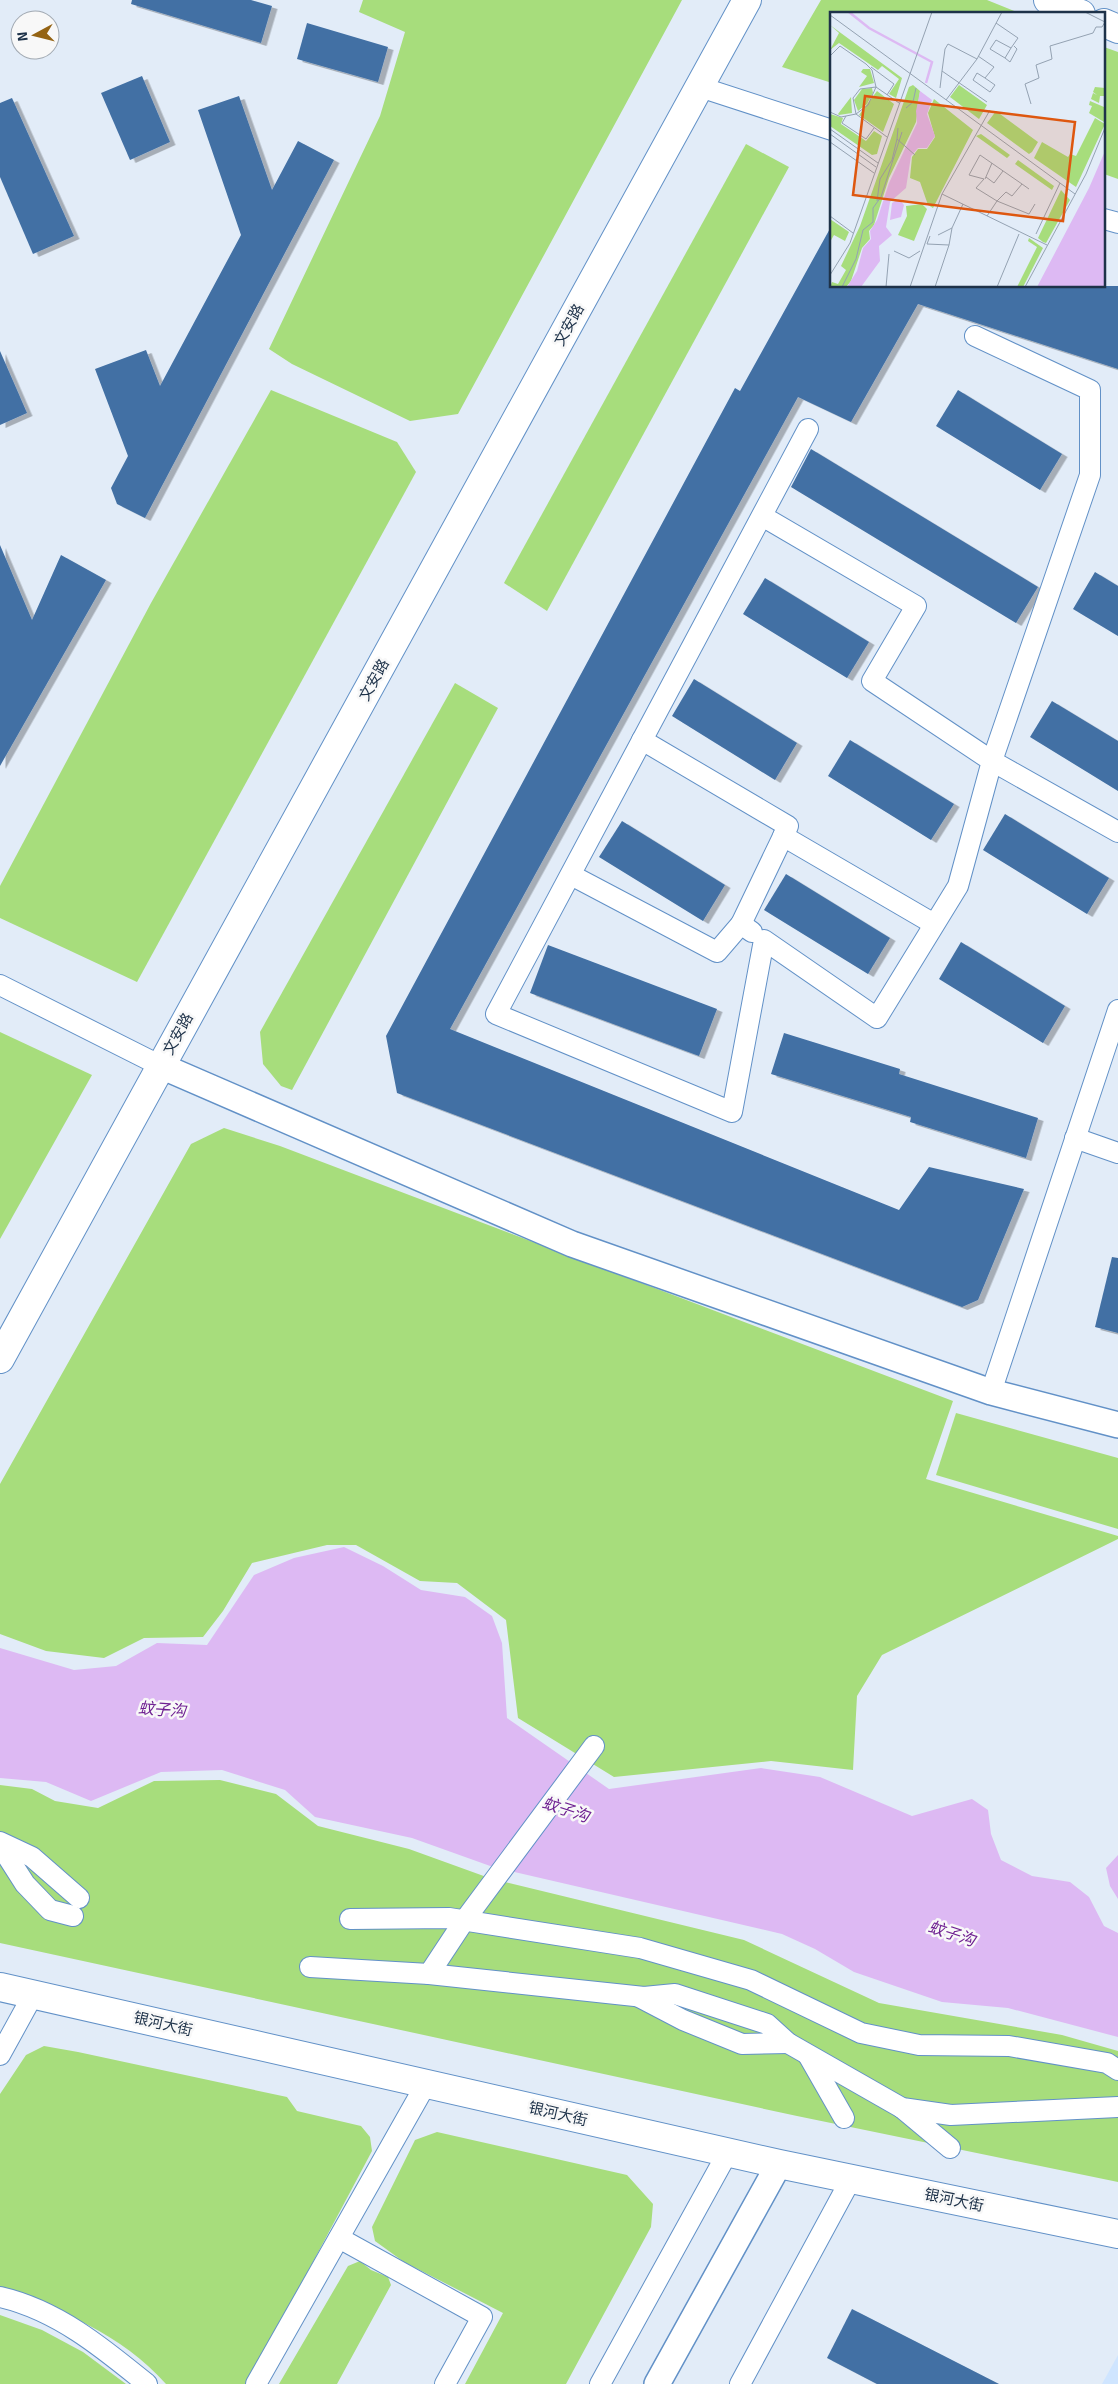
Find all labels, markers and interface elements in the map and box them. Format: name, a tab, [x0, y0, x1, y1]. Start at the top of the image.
north arrow	[10, 10, 60, 60]
inset map	[830, 12, 1106, 288]
text: N	[14, 31, 32, 42]
street label: 文安路	[550, 301, 588, 349]
street label: 文安路	[355, 656, 393, 704]
street label: 文安路	[159, 1010, 197, 1058]
water label: 蚊子沟	[137, 1698, 189, 1722]
water label: 蚊子沟	[540, 1793, 594, 1827]
water label: 蚊子沟	[926, 1917, 980, 1951]
street label: 银河大街	[132, 2008, 194, 2040]
street label: 银河大街	[527, 2098, 589, 2130]
street label: 银河大街	[923, 2185, 985, 2215]

